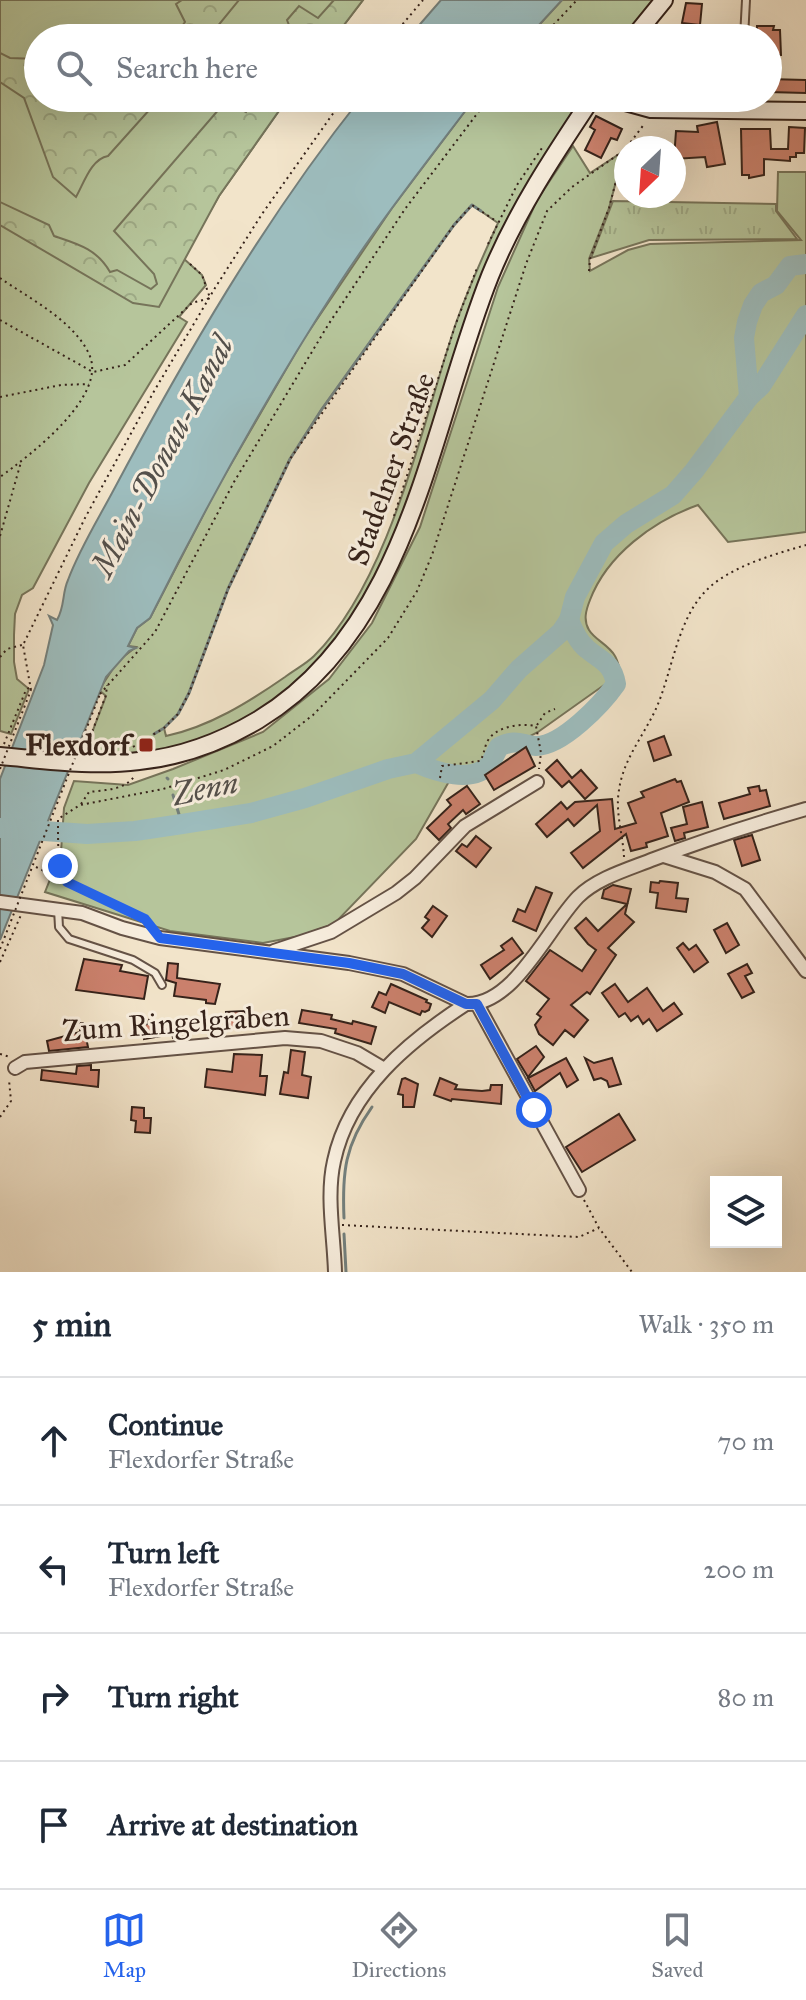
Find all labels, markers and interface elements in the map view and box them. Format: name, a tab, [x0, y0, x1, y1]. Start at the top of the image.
search box	[24, 24, 782, 112]
icon: search	[52, 46, 96, 90]
text: Search here	[116, 50, 258, 86]
north arrow	[614, 136, 686, 208]
water label: Main-Donau-Kanal	[81, 328, 243, 585]
street label: Stadelner Straße	[339, 368, 443, 570]
place label: Flexdorf	[25, 727, 135, 763]
marker: Flexdorf	[137, 736, 155, 754]
water label: Zenn	[168, 763, 242, 814]
route end	[42, 848, 78, 884]
street label: Zum Ringelgraben	[61, 997, 291, 1049]
route start	[516, 1092, 552, 1128]
map controls	[710, 1176, 782, 1248]
button: layers	[710, 1176, 782, 1248]
text: 5 min	[32, 1304, 111, 1345]
text: Walk · 350 m	[639, 1308, 774, 1340]
text: Continue	[108, 1407, 223, 1443]
icon: ahead	[32, 1419, 76, 1463]
text: 70 m	[718, 1425, 774, 1457]
text: Flexdorfer Straße	[108, 1443, 294, 1475]
text: Turn left	[108, 1535, 219, 1571]
icon: left	[32, 1547, 76, 1591]
text: 200 m	[703, 1553, 774, 1585]
text: Flexdorfer Straße	[108, 1571, 294, 1603]
icon: right	[32, 1675, 76, 1719]
text: Turn right	[108, 1679, 239, 1715]
text: 80 m	[718, 1681, 774, 1713]
icon: arrive	[32, 1803, 76, 1847]
text: Arrive at destination	[108, 1807, 358, 1843]
tab: Map	[102, 1908, 146, 1983]
tab: Directions	[351, 1908, 446, 1983]
tab: Saved	[651, 1908, 703, 1983]

